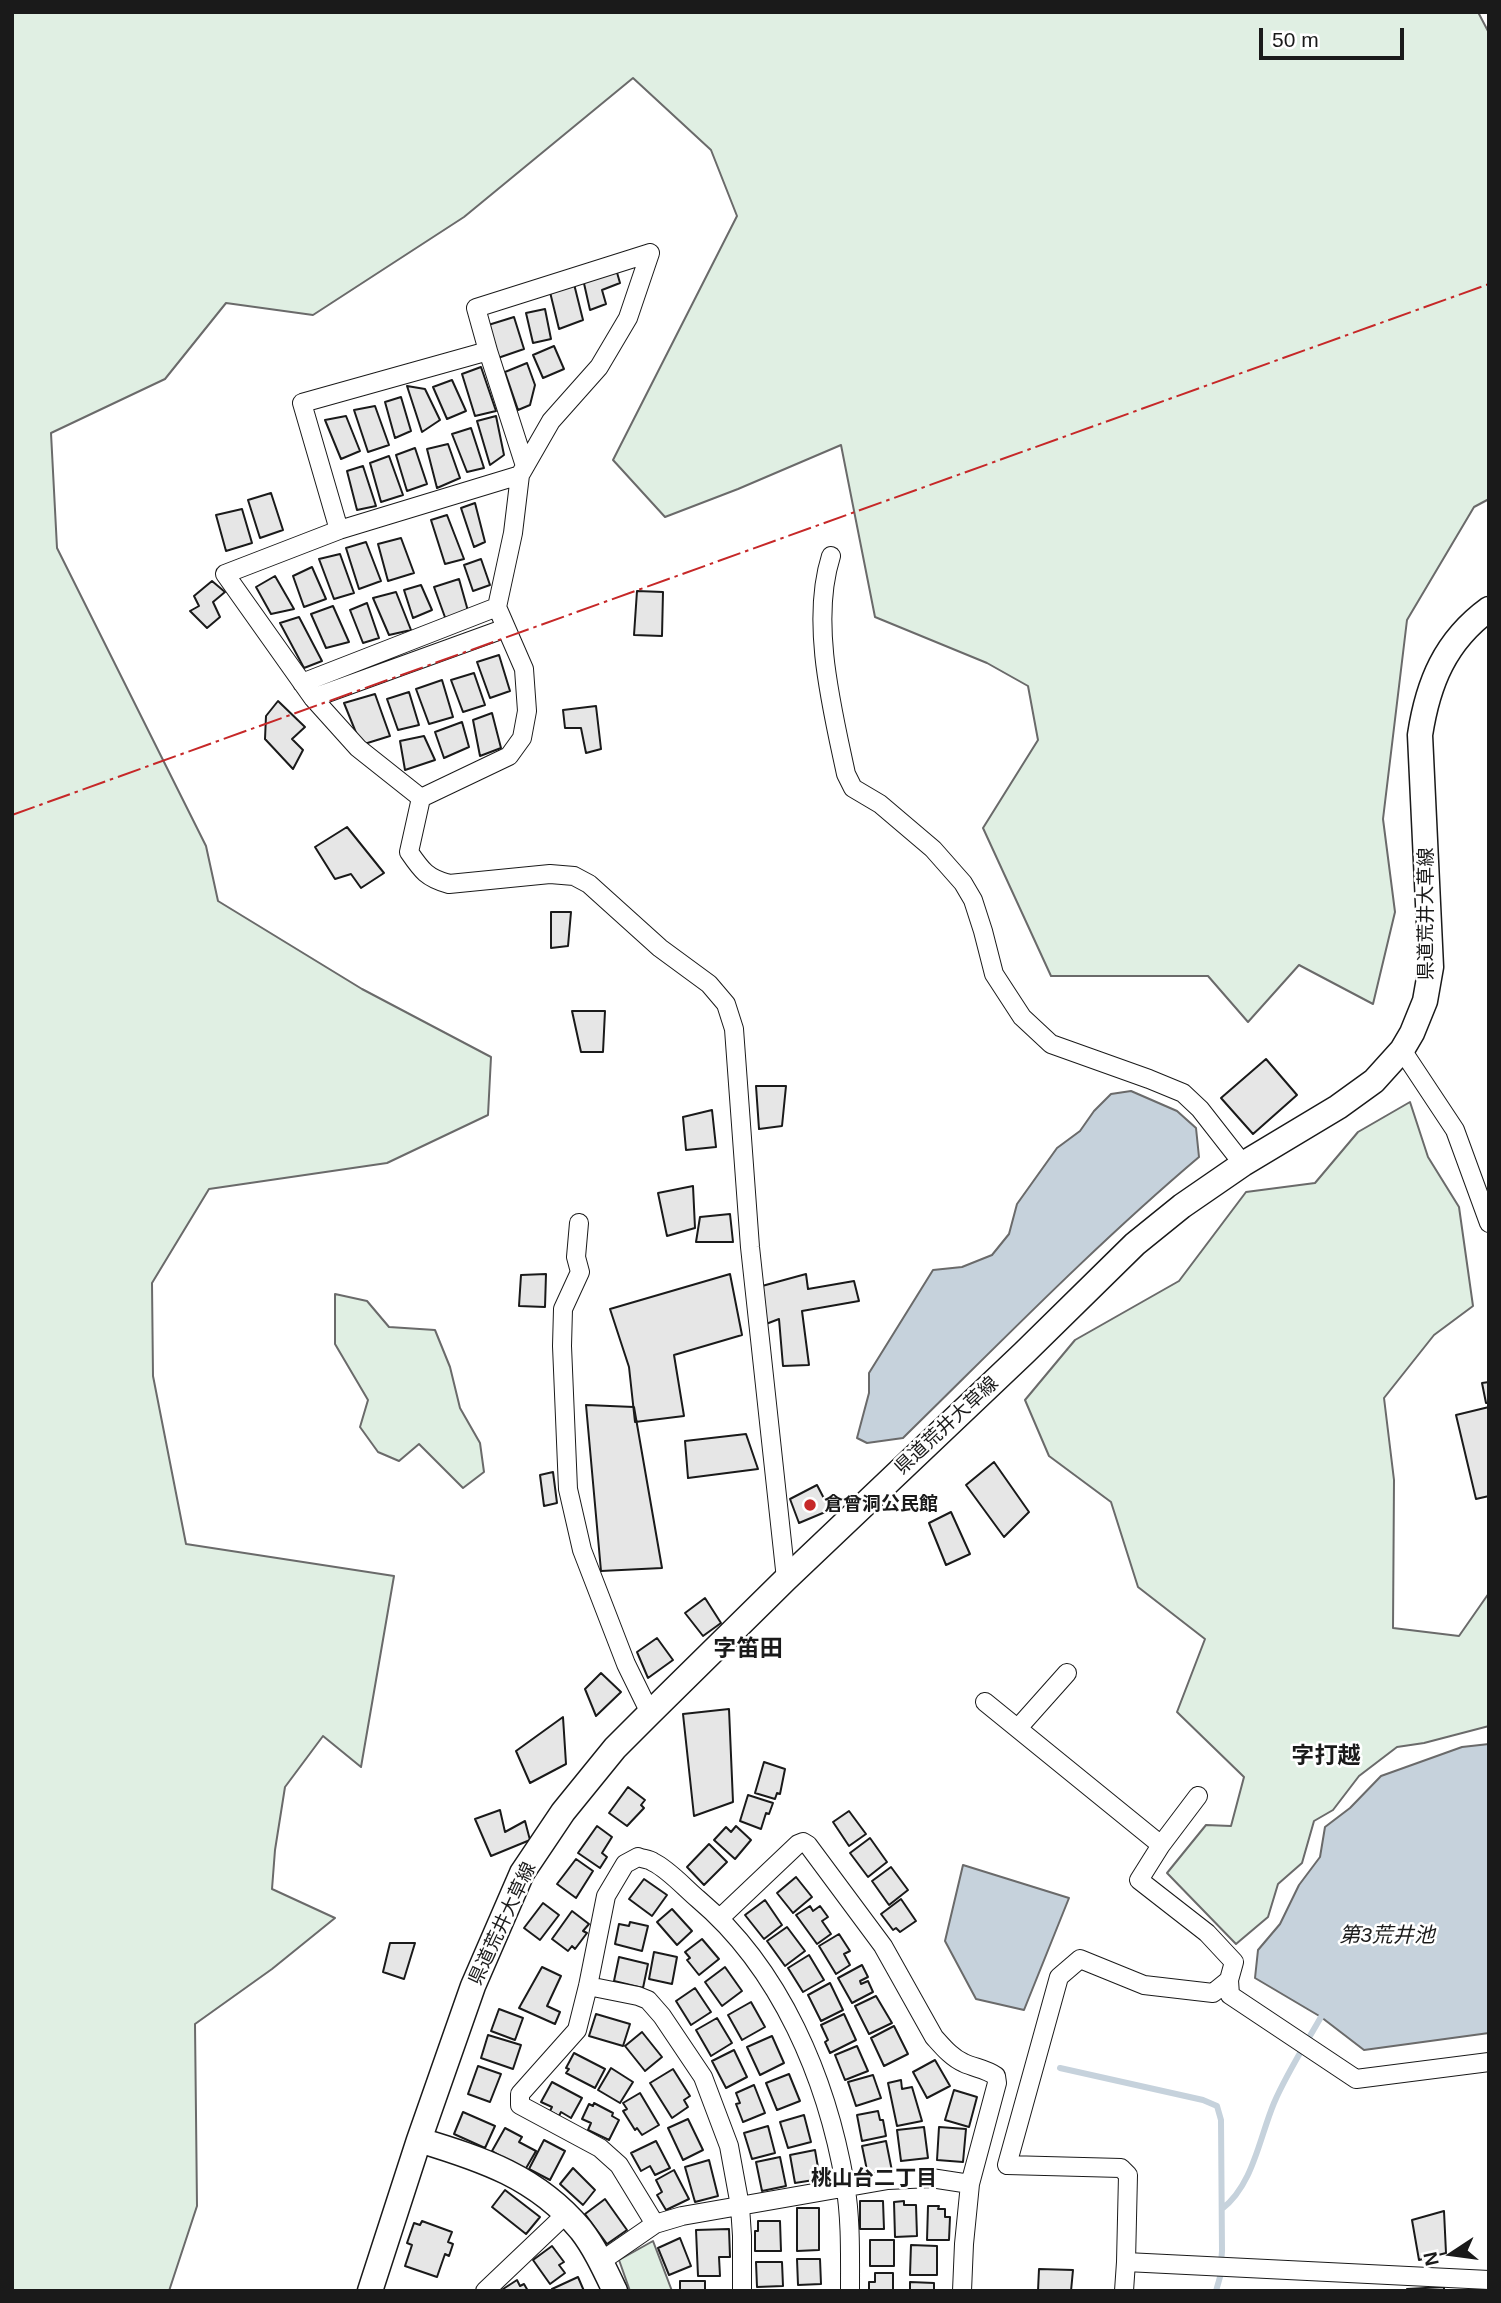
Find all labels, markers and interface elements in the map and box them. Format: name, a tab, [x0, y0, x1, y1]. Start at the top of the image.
scale bar	[1263, 14, 1408, 58]
text: 50 m	[1272, 28, 1319, 51]
street label: 県道荒井大草線	[1416, 848, 1438, 980]
street label: 県道荒井大草線	[891, 1372, 1003, 1480]
place label: 倉曾洞公民館	[824, 1494, 938, 1516]
marker: 倉曾洞公民館	[802, 1497, 818, 1513]
district label: 字笛田	[714, 1636, 782, 1664]
district label: 字打越	[1292, 1743, 1360, 1771]
street label: 県道荒井大草線	[465, 1859, 541, 1989]
water label: 第3荒井池	[1339, 1923, 1435, 1949]
district label: 桃山台二丁目	[811, 2166, 937, 2192]
north arrow	[1417, 2219, 1487, 2289]
text: N	[1419, 2250, 1443, 2268]

